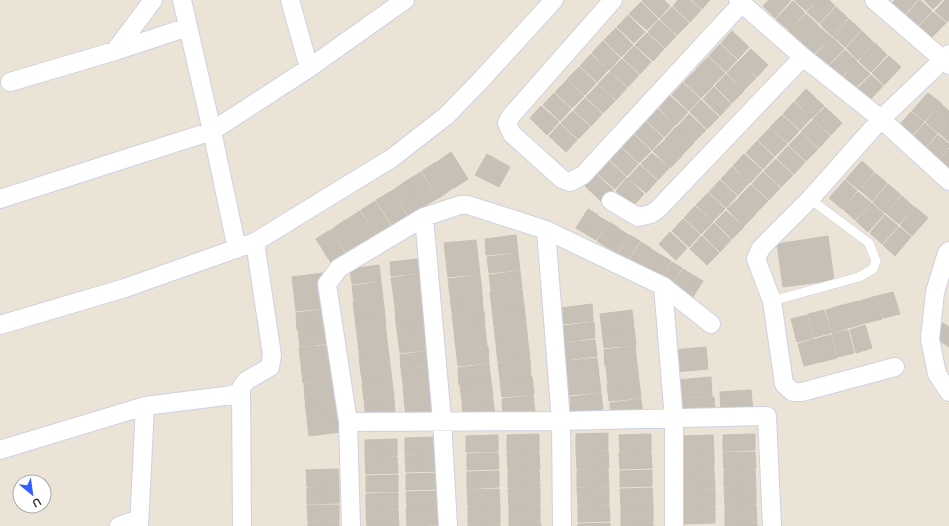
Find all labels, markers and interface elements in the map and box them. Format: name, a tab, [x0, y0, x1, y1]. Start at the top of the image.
north arrow	[12, 474, 52, 514]
text: U	[30, 495, 44, 511]

